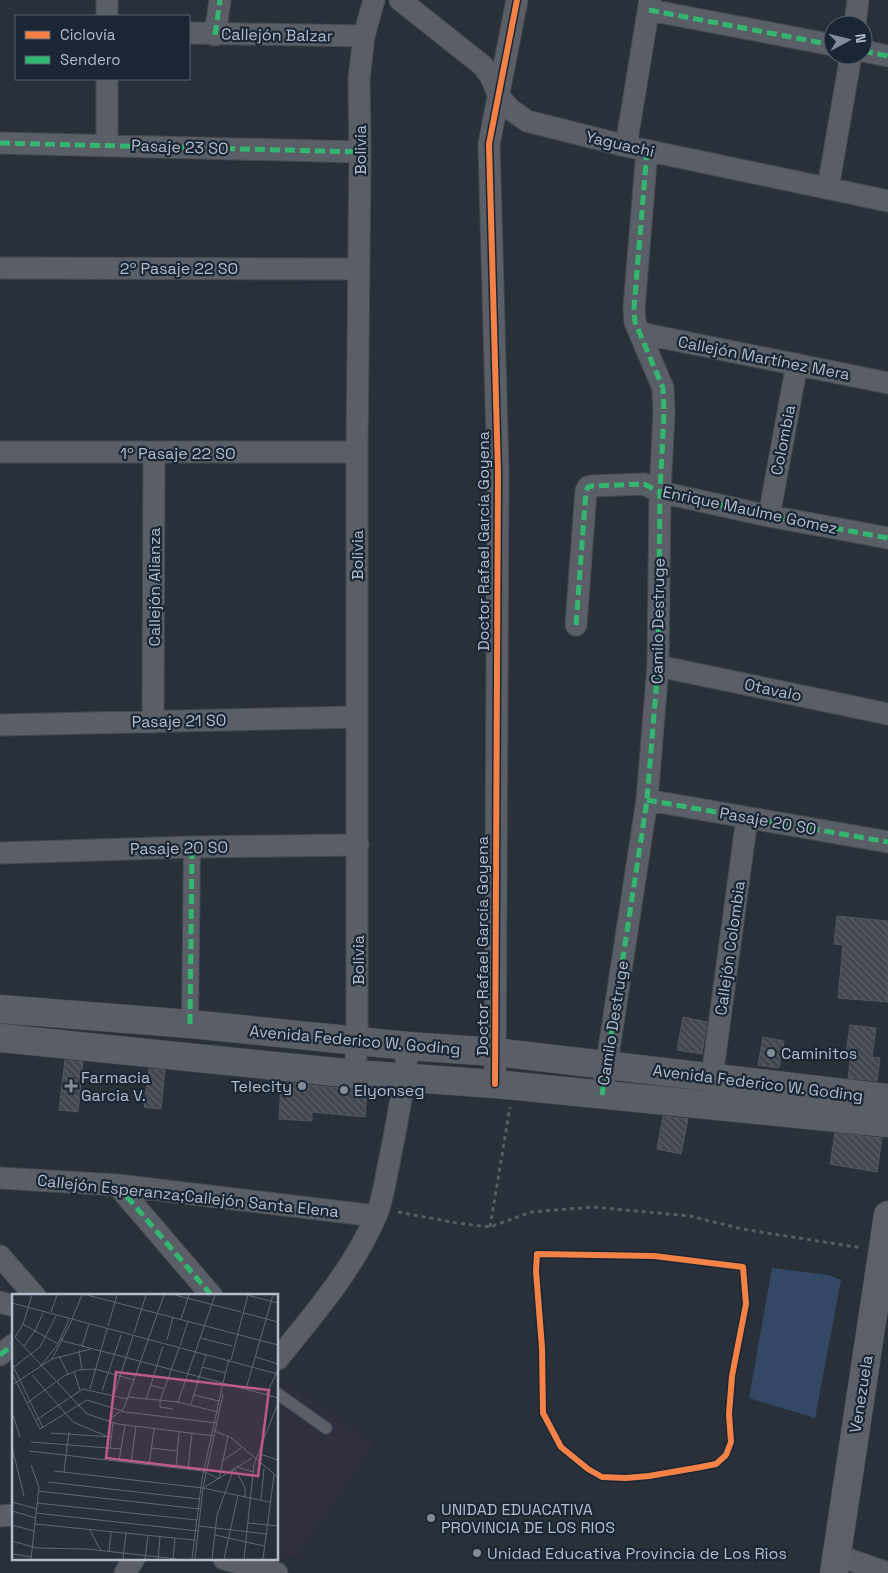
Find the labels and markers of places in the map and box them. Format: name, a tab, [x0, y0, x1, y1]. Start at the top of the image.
place label: Caminitos	[781, 1043, 857, 1064]
marker: Caminitos	[765, 1047, 777, 1059]
place label: Farmacia Garcia V.	[81, 1067, 150, 1106]
place label: Telecity	[231, 1076, 292, 1097]
marker: Farmacia Garcia V.	[65, 1080, 77, 1092]
marker: Telecity	[296, 1080, 308, 1092]
place label: Elyonseg	[354, 1080, 425, 1101]
marker: Elyonseg	[338, 1084, 350, 1096]
place label: UNIDAD EDUACATIVA PROVINCIA DE LOS RIOS	[441, 1499, 615, 1538]
marker: UNIDAD EDUACATIVA PROVINCIA DE LOS RIOS	[425, 1512, 437, 1524]
place label: Unidad Educativa Provincia de Los Rios	[487, 1543, 787, 1564]
marker: Unidad Educativa Provincia de Los Rios	[471, 1547, 483, 1559]

